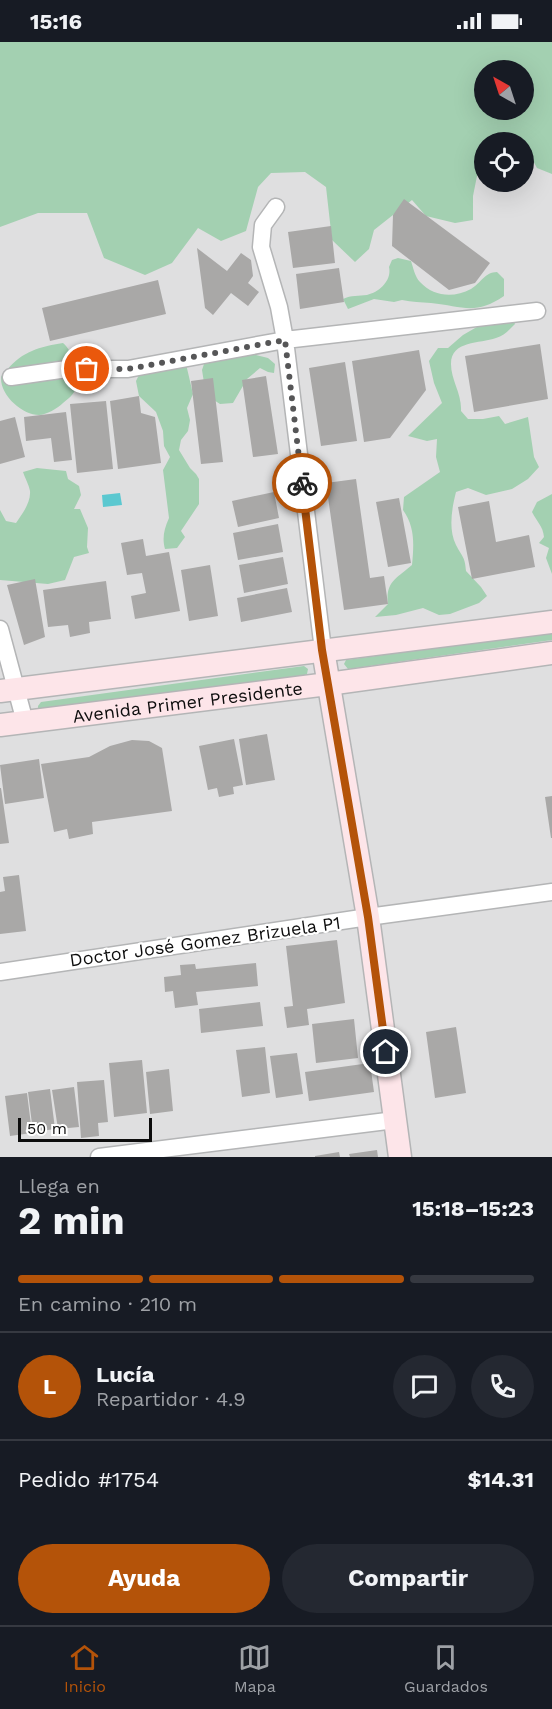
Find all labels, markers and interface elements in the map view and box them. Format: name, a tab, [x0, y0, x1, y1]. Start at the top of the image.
text: 15:16	[30, 9, 82, 34]
north arrow	[474, 60, 534, 120]
map controls	[474, 60, 534, 192]
button: locate	[474, 132, 534, 192]
pin	[61, 343, 112, 394]
icon: bag	[70, 352, 103, 385]
courier	[272, 453, 332, 513]
icon: bike	[286, 467, 319, 500]
street label: Avenida Primer Presidente	[71, 677, 304, 726]
street label: Doctor José Gomez Brizuela P1	[68, 912, 342, 970]
pin	[360, 1026, 411, 1077]
icon: home	[369, 1035, 402, 1068]
scale bar	[18, 1115, 152, 1142]
text: 50 m	[27, 1119, 67, 1138]
text: Llega en	[18, 1174, 100, 1198]
text: 15:18–15:23	[412, 1196, 534, 1221]
text: 2 min	[18, 1198, 125, 1243]
text: En camino · 210 m	[18, 1292, 197, 1316]
button: chat	[393, 1355, 456, 1418]
button: phone	[471, 1355, 534, 1418]
text: Lucía	[96, 1362, 154, 1387]
text: L	[43, 1374, 56, 1399]
text: Repartidor · 4.9	[96, 1387, 246, 1411]
text: Pedido #1754	[18, 1467, 159, 1492]
text: $14.31	[467, 1467, 534, 1492]
button: Ayuda	[18, 1544, 270, 1613]
button: Compartir	[282, 1544, 534, 1613]
tab: Inicio	[64, 1641, 106, 1696]
tab: Mapa	[234, 1641, 276, 1696]
tab: Guardados	[404, 1641, 488, 1696]

